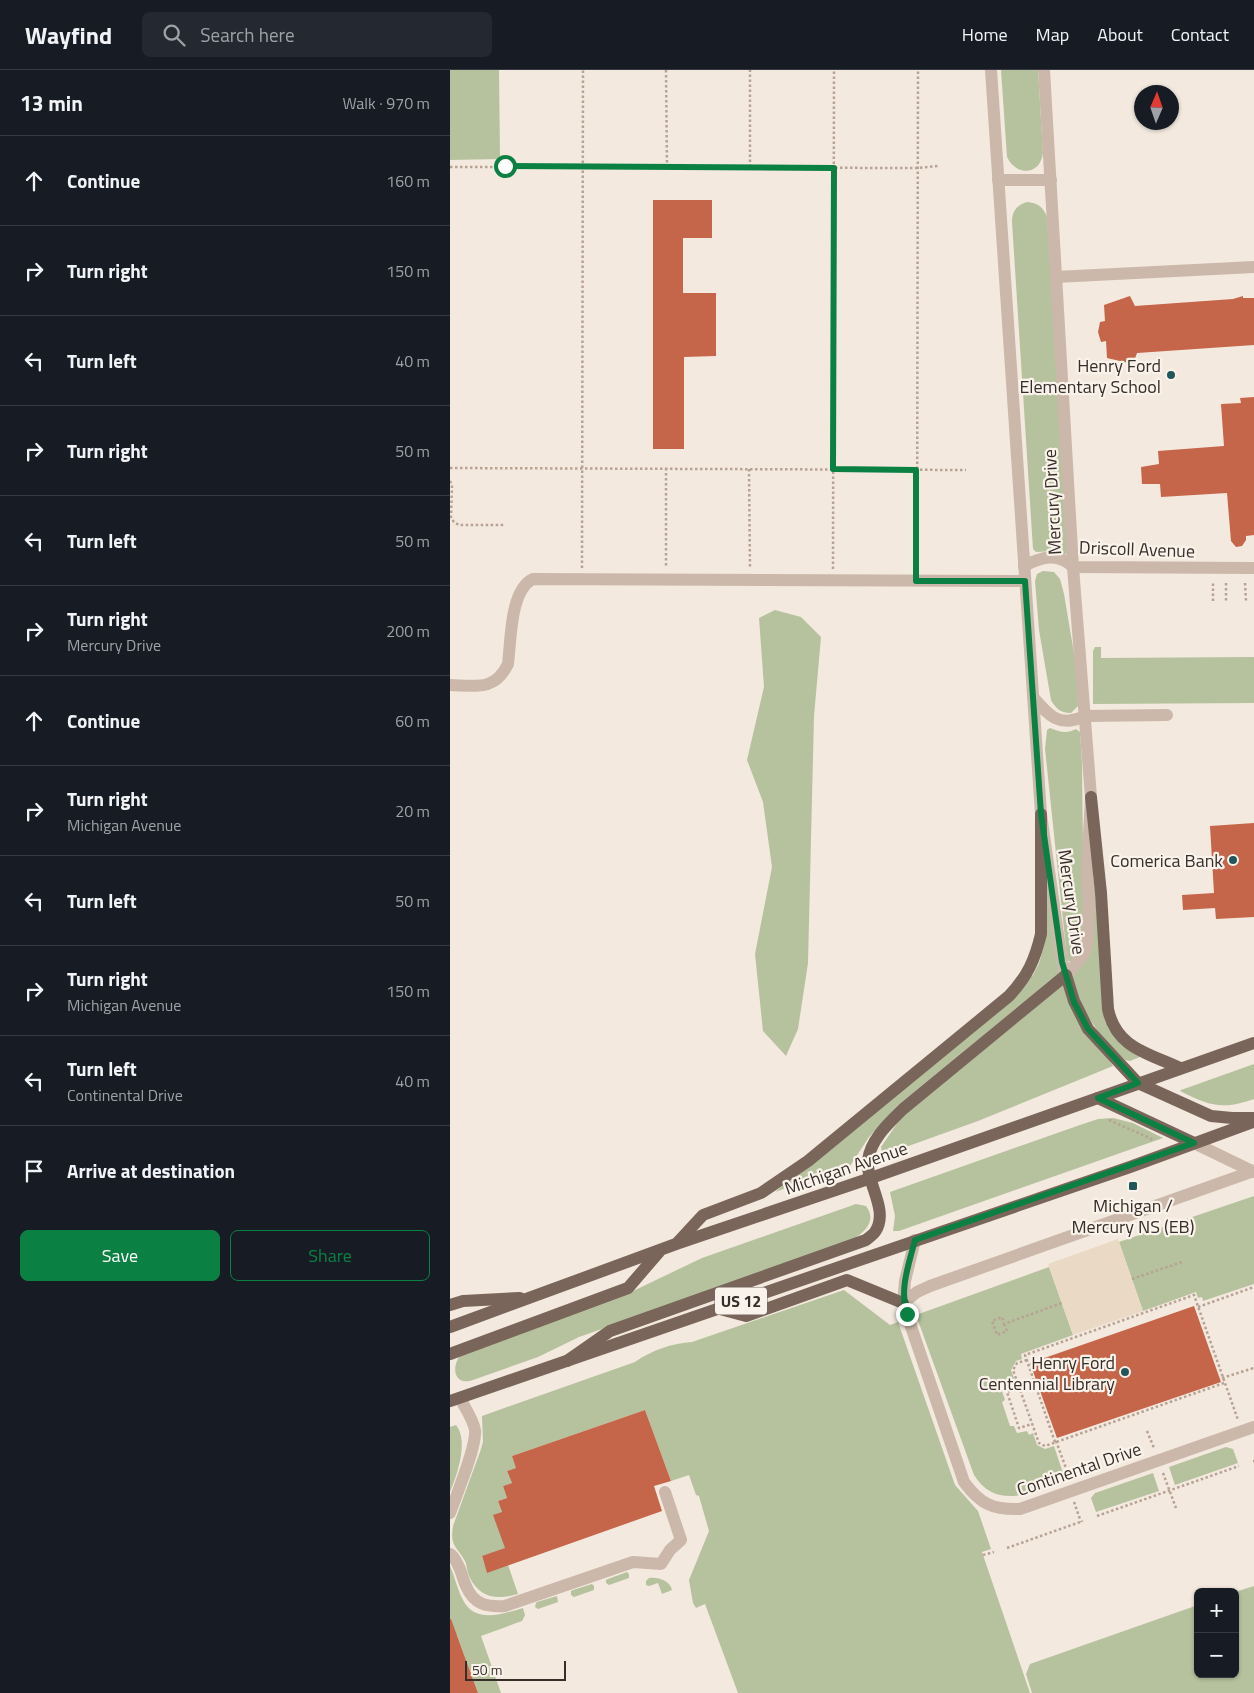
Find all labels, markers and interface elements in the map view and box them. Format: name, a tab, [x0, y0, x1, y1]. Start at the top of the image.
search box	[142, 12, 492, 57]
text: Wayfind	[25, 17, 112, 53]
text: Search here	[200, 20, 295, 49]
icon: search	[160, 21, 188, 49]
text: Home	[962, 21, 1008, 48]
text: Map	[1036, 21, 1069, 48]
text: About	[1097, 21, 1143, 48]
text: Contact	[1171, 21, 1229, 48]
north arrow	[1134, 85, 1179, 130]
text: 13 min	[20, 87, 83, 119]
text: Walk · 970 m	[342, 91, 430, 115]
route start	[494, 155, 517, 178]
text: Continue	[67, 166, 140, 195]
icon: ahead	[20, 167, 48, 195]
text: 160 m	[386, 169, 430, 193]
text: Turn right	[67, 256, 148, 285]
icon: right	[20, 257, 48, 285]
text: 150 m	[386, 259, 430, 283]
text: Turn left	[67, 346, 137, 375]
icon: left	[20, 347, 48, 375]
text: 40 m	[395, 349, 430, 373]
place label: Henry Ford Elementary School	[1019, 352, 1161, 400]
marker: Henry Ford Elementary School	[1165, 369, 1177, 381]
text: Turn right	[67, 436, 148, 465]
icon: right	[20, 437, 48, 465]
text: 50 m	[395, 439, 430, 463]
street label: Mercury Drive	[1036, 448, 1068, 556]
text: Turn left	[67, 526, 137, 555]
icon: left	[20, 527, 48, 555]
text: 50 m	[395, 529, 430, 553]
street label: Driscoll Avenue	[1079, 533, 1195, 565]
text: Turn right	[67, 604, 148, 633]
icon: right	[20, 617, 48, 645]
text: 200 m	[386, 619, 430, 643]
text: Mercury Drive	[67, 633, 161, 657]
text: Continue	[67, 706, 140, 735]
icon: ahead	[20, 707, 48, 735]
text: 60 m	[395, 709, 430, 733]
text: Turn right	[67, 784, 148, 813]
icon: right	[20, 797, 48, 825]
text: 20 m	[395, 799, 430, 823]
text: Michigan Avenue	[67, 813, 181, 837]
place label: Comerica Bank	[1110, 847, 1223, 874]
street label: Mercury Drive	[1051, 848, 1093, 956]
marker: Comerica Bank	[1227, 854, 1239, 866]
text: Turn left	[67, 886, 137, 915]
icon: left	[20, 887, 48, 915]
text: 50 m	[395, 889, 430, 913]
text: Turn right	[67, 964, 148, 993]
icon: right	[20, 977, 48, 1005]
text: 150 m	[386, 979, 430, 1003]
text: Michigan Avenue	[67, 993, 181, 1017]
text: Turn left	[67, 1054, 137, 1083]
icon: left	[20, 1067, 48, 1095]
text: 40 m	[395, 1069, 430, 1093]
text: Continental Drive	[67, 1083, 183, 1107]
street label: Michigan Avenue	[781, 1134, 911, 1202]
text: Arrive at destination	[67, 1156, 235, 1185]
icon: arrive	[20, 1157, 48, 1185]
marker: Michigan / Mercury NS (EB)	[1127, 1180, 1139, 1192]
place label: Michigan / Mercury NS (EB)	[1072, 1192, 1194, 1240]
button: Save	[20, 1230, 220, 1281]
button: Share	[230, 1230, 430, 1281]
road number: US 12	[715, 1288, 767, 1314]
route end	[896, 1303, 919, 1326]
place label: Henry Ford Centennial Library	[979, 1349, 1115, 1397]
marker: Henry Ford Centennial Library	[1119, 1366, 1131, 1378]
street label: Continental Drive	[1013, 1435, 1145, 1503]
map controls	[1194, 1588, 1239, 1678]
button: +	[1194, 1588, 1239, 1633]
button: −	[1194, 1633, 1239, 1678]
scale bar	[465, 1658, 566, 1681]
text: 50 m	[472, 1659, 502, 1680]

